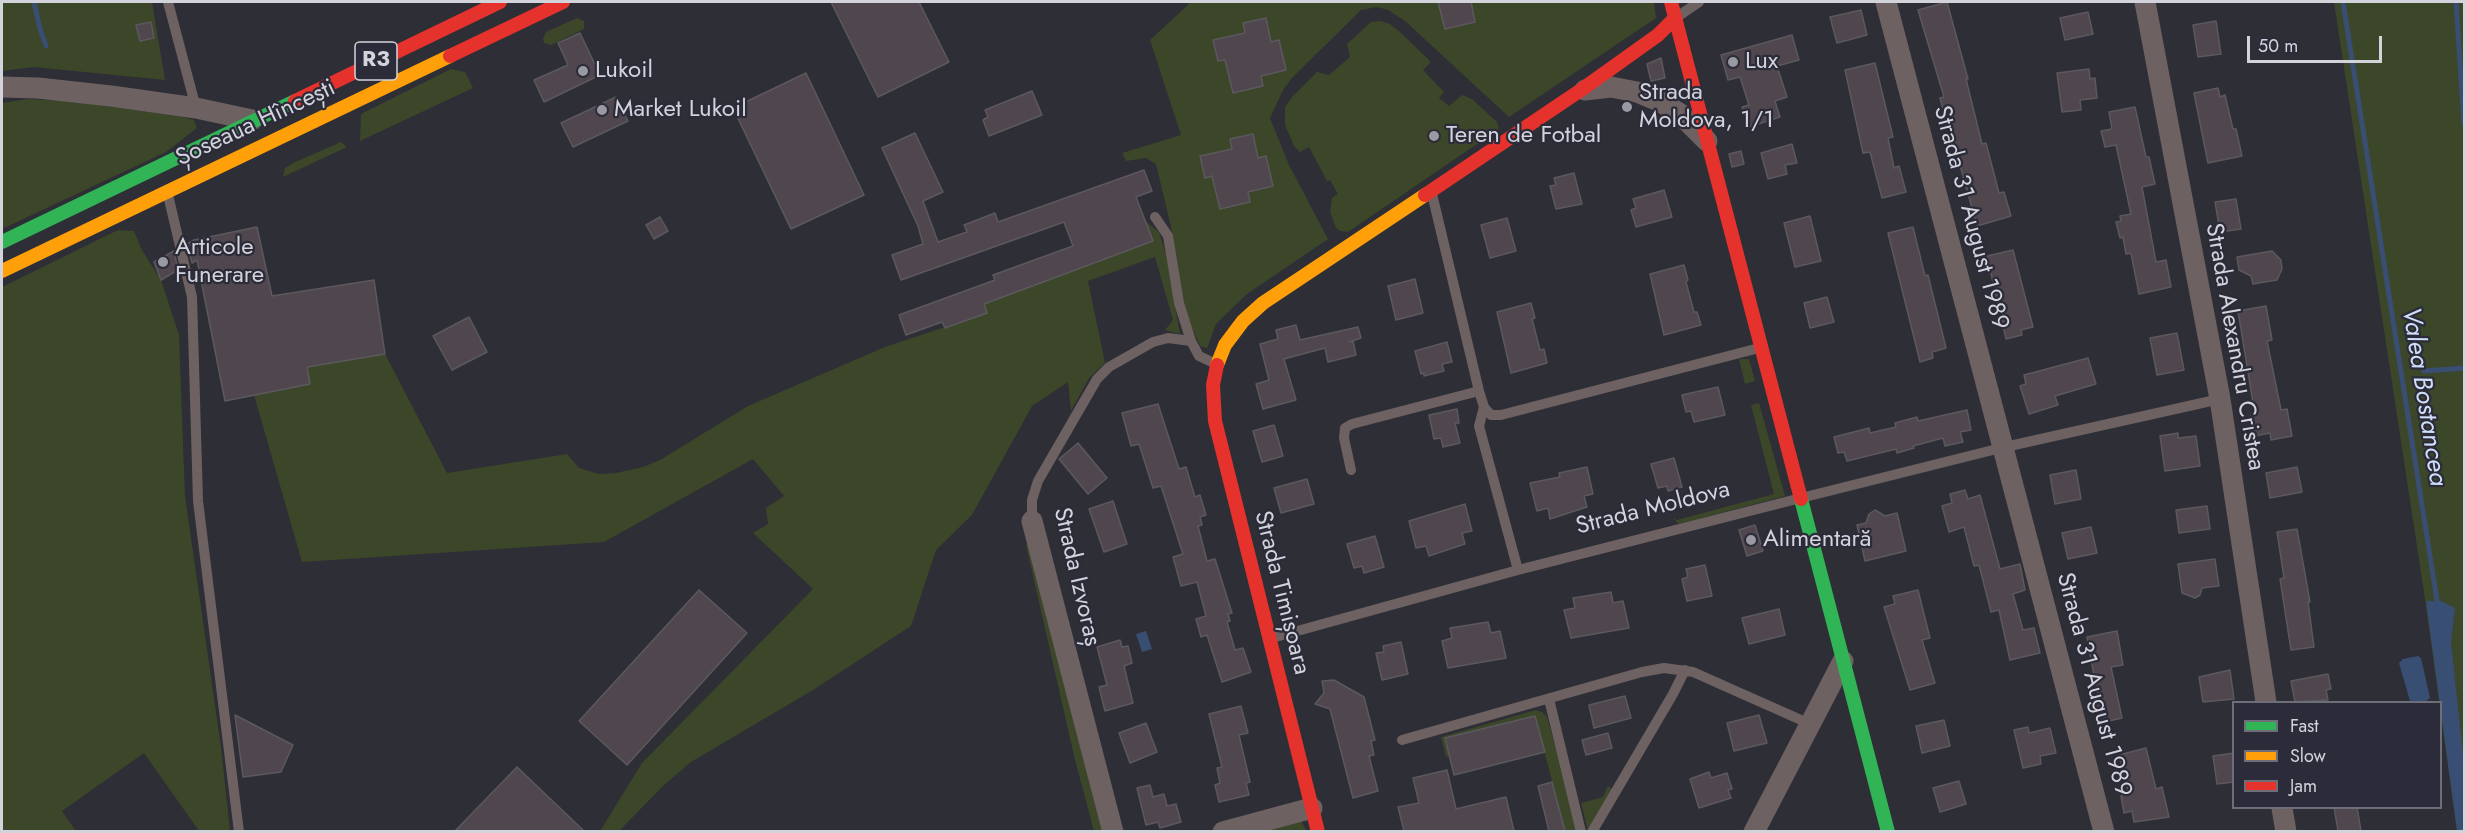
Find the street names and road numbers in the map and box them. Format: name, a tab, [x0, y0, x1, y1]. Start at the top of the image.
road number: R3	[355, 42, 397, 80]
street label: Șoseaua Hîncești	[172, 74, 340, 174]
street label: Strada 31 August 1989	[1926, 103, 2014, 333]
street label: Strada Alexandru Cristea	[2198, 221, 2270, 473]
street label: Strada Moldova	[1573, 476, 1733, 542]
street label: Strada Izvoraș	[1046, 505, 1106, 649]
street label: Strada Timișoara	[1247, 508, 1315, 678]
street label: Strada 31 August 1989	[2049, 570, 2137, 800]

